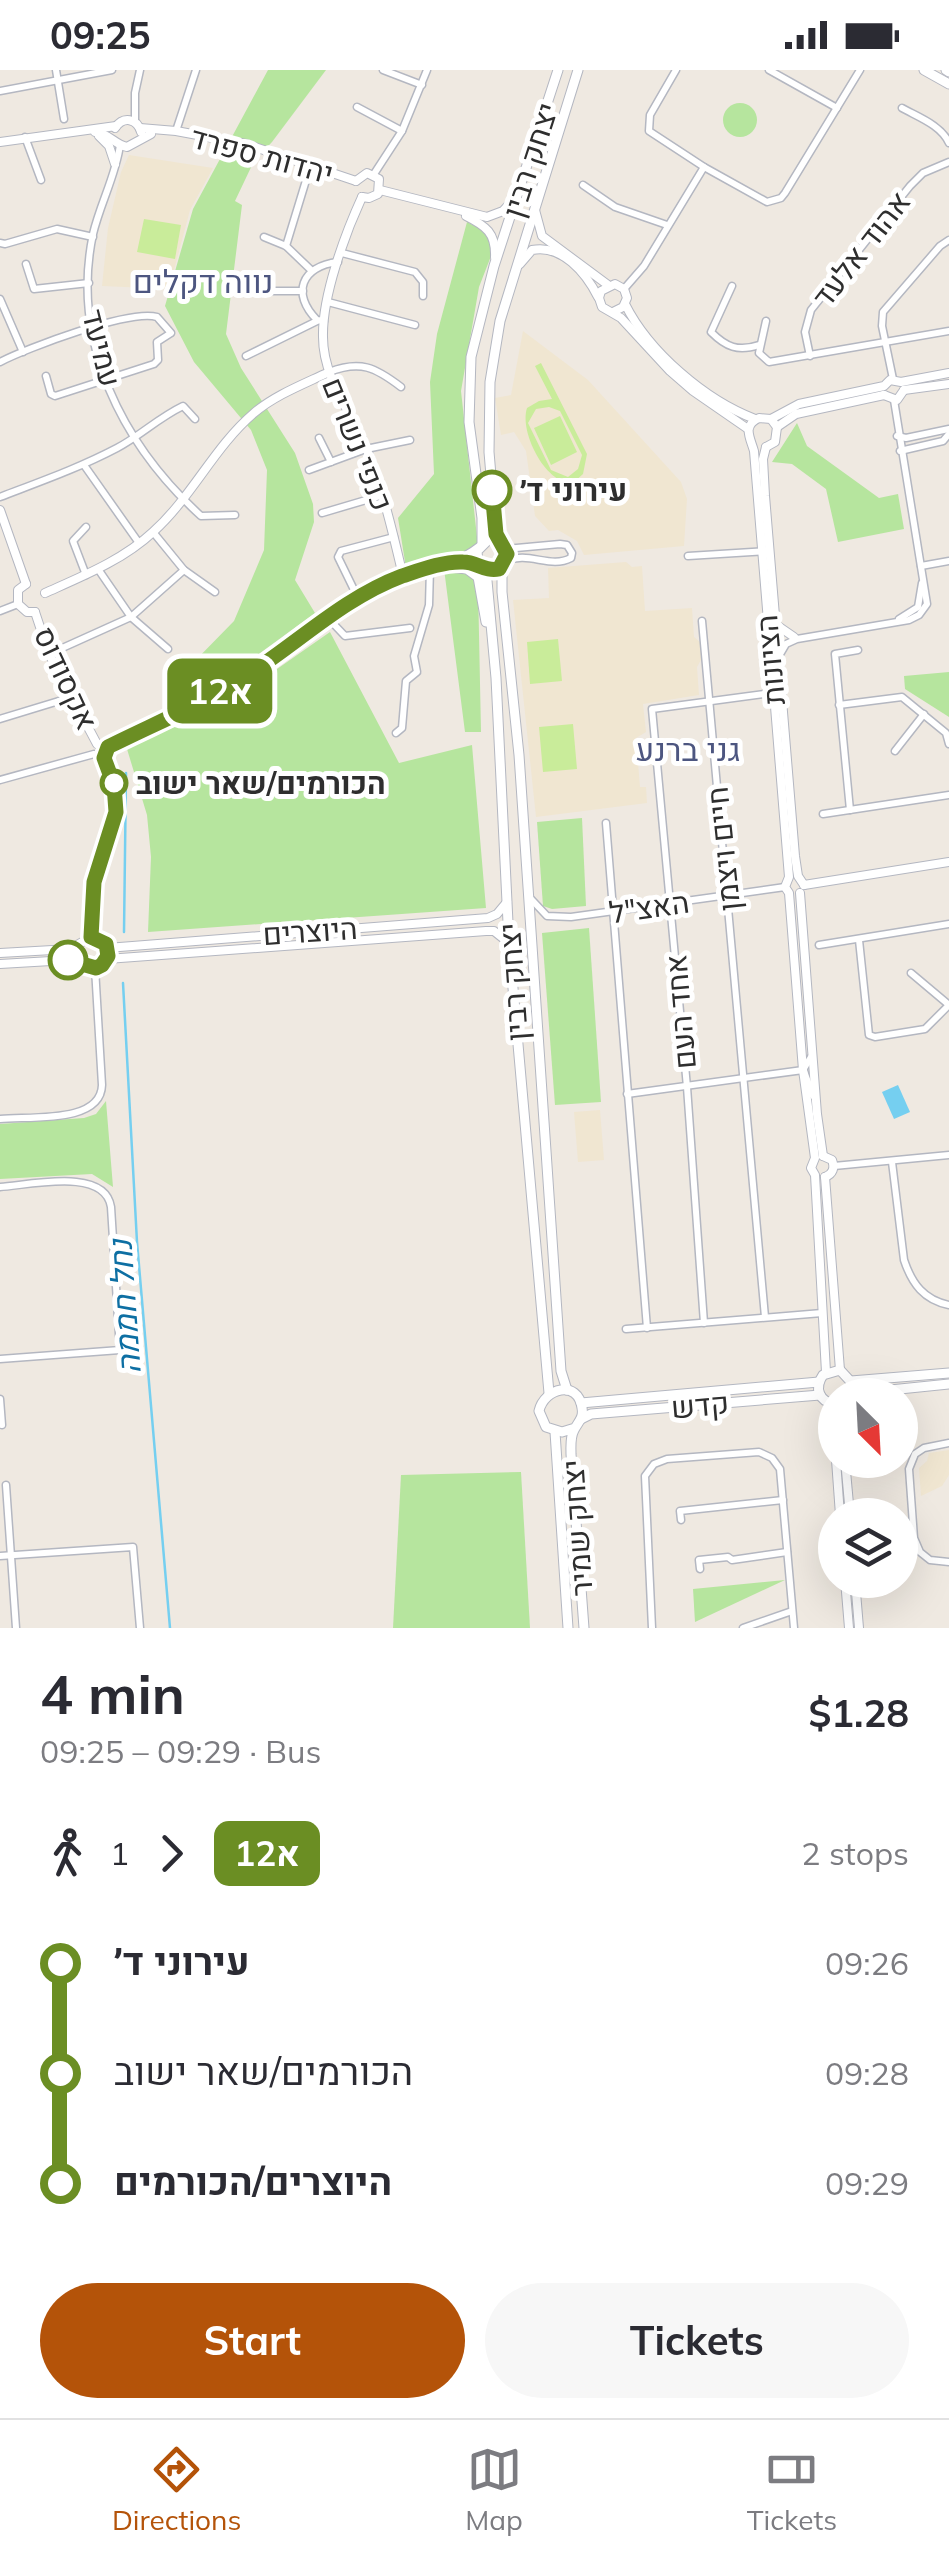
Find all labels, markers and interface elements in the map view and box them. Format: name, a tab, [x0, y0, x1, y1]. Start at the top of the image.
text: 09:25	[50, 11, 151, 59]
street label: יצחק רבין	[494, 98, 566, 222]
street label: יהדות ספרד	[187, 118, 337, 192]
street label: אהוד אלעד	[804, 183, 918, 315]
district label: נווה דקלים	[133, 261, 273, 301]
street label: עמיעד	[74, 305, 130, 391]
street label: כנפי נשרים	[314, 372, 402, 516]
marker: עירוני ד׳	[473, 471, 511, 509]
place label: עירוני ד׳	[520, 471, 627, 509]
street label: הציונות	[747, 613, 793, 707]
street label: אקסודוס	[26, 620, 106, 736]
line badge: 12א	[162, 658, 278, 724]
text: 12א	[187, 669, 253, 713]
district label: גני ברנע	[636, 729, 740, 769]
place label: הכורמים/שאר ישוב	[136, 764, 386, 802]
marker: הכורמים/שאר ישוב	[101, 770, 127, 796]
street label: חיים ויצמן	[698, 785, 748, 913]
street label: האצ"ל	[607, 883, 691, 931]
street label: היוצרים	[261, 909, 359, 953]
street label: יצחק רבין	[490, 922, 536, 1042]
unlabelled marker	[49, 941, 87, 979]
street label: אחד העם	[656, 953, 704, 1071]
water label: נחל חממה	[99, 1236, 149, 1376]
north arrow	[818, 1378, 918, 1478]
map controls	[818, 1378, 918, 1598]
street label: קדש	[669, 1384, 731, 1426]
street label: יצחק שמיר	[553, 1458, 601, 1598]
button: layers	[818, 1498, 918, 1598]
text: 4 min	[40, 1659, 185, 1728]
text: $1.28	[808, 1689, 909, 1737]
text: 09:25 – 09:29 · Bus	[40, 1731, 321, 1771]
icon: walk	[40, 1826, 95, 1881]
icon: forward	[144, 1826, 199, 1881]
text: 12א	[234, 1831, 300, 1875]
text: 1	[110, 1833, 129, 1873]
text: 2 stops	[801, 1833, 909, 1873]
text: עירוני ד׳	[114, 1937, 250, 1985]
text: 09:26	[825, 1943, 909, 1983]
text: הכורמים/שאר ישוב	[114, 2047, 413, 2095]
text: 09:28	[825, 2053, 909, 2093]
text: היוצרים/הכורמים	[114, 2157, 392, 2205]
text: 09:29	[825, 2163, 909, 2203]
button: Start	[40, 2283, 465, 2398]
button: Tickets	[485, 2283, 909, 2398]
tab: Directions	[112, 2442, 241, 2537]
tab: Map	[465, 2442, 523, 2537]
tab: Tickets	[747, 2442, 837, 2537]

